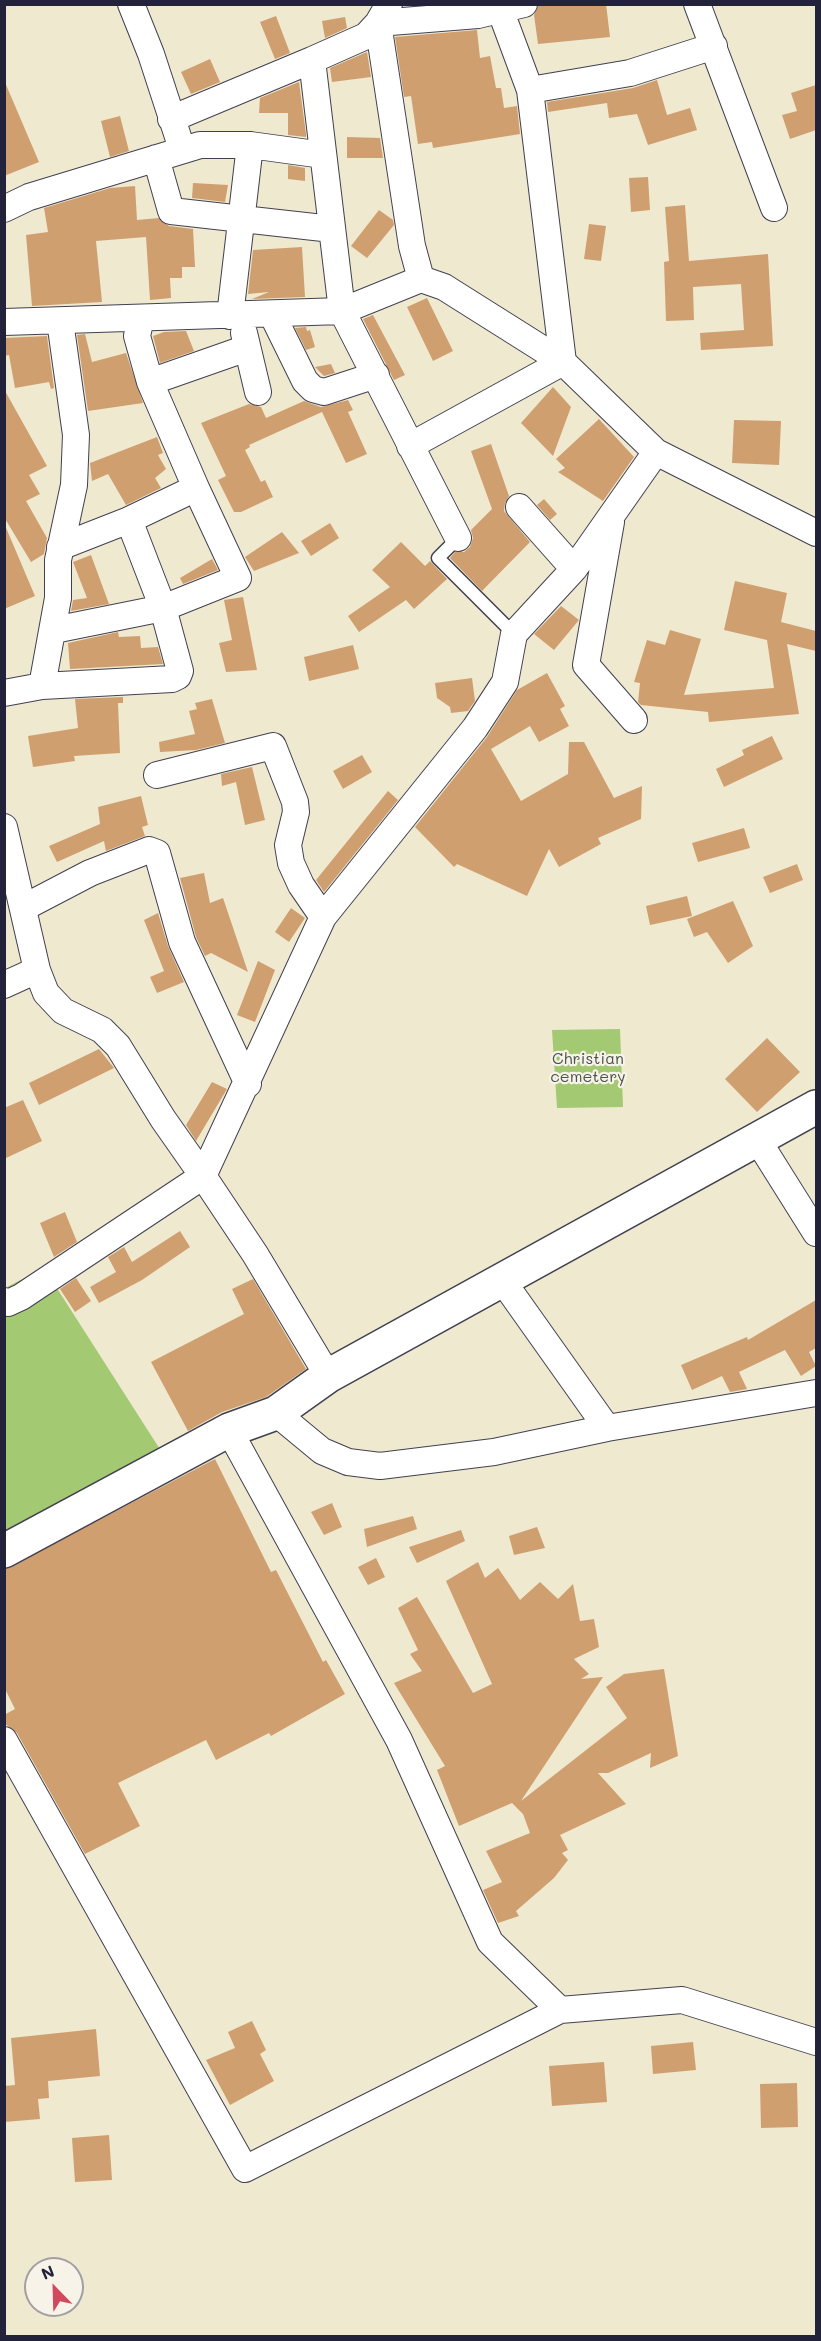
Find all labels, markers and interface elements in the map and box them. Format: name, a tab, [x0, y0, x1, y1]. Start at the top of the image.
park label: Christian cemetery	[550, 1049, 626, 1087]
north arrow	[24, 2257, 84, 2317]
text: N	[38, 2260, 57, 2284]

